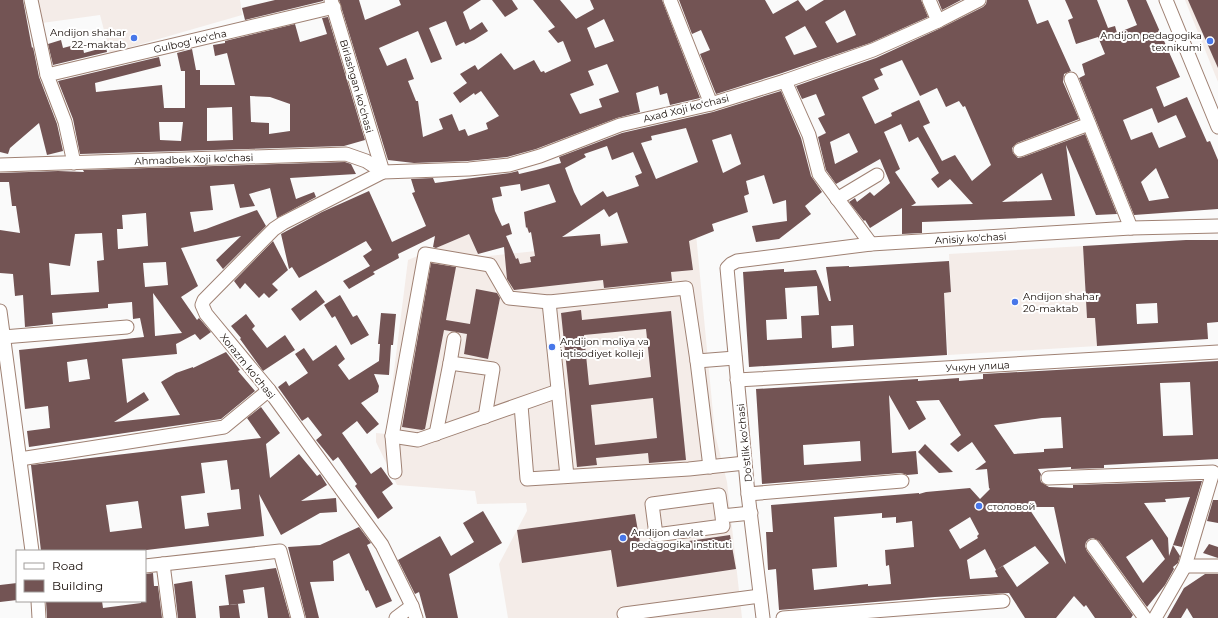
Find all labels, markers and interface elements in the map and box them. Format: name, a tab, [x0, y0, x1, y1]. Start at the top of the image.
place label: Andijon shahar 22-maktab	[50, 26, 126, 51]
street label: Gulbogʻ koʻcha	[152, 27, 228, 56]
place label: Andijon pedagogika texnikumi	[1100, 29, 1202, 54]
marker: Andijon shahar 22-maktab	[129, 33, 139, 43]
marker: Andijon pedagogika texnikumi	[1205, 36, 1215, 46]
street label: Birlashgan koʻchasi	[337, 38, 376, 134]
street label: Axad Xoji koʻchasi	[642, 92, 730, 125]
street label: Ahmadbek Xoji ko'chasi	[134, 151, 254, 168]
street label: Anisiy ko'chasi	[934, 230, 1007, 247]
place label: Andijon shahar 20-maktab	[1023, 290, 1099, 315]
marker: Andijon shahar 20-maktab	[1010, 297, 1020, 307]
street label: Xorazm koʻchasi	[217, 331, 278, 402]
place label: Andijon moliya va iqtisodiyet kolleji	[560, 335, 649, 360]
marker: Andijon moliya va iqtisodiyet kolleji	[547, 342, 557, 352]
street label: Учкун улица	[945, 358, 1010, 375]
street label: Do'stlik ko'chasi	[734, 403, 755, 483]
place label: столовой	[987, 500, 1035, 513]
marker: столовой	[974, 501, 984, 511]
place label: Andijon davlat pedagogika instituti	[631, 526, 732, 551]
marker: Andijon davlat pedagogika instituti	[618, 533, 628, 543]
legend	[16, 550, 146, 602]
text: Road	[52, 558, 83, 573]
text: Building	[52, 578, 103, 593]

